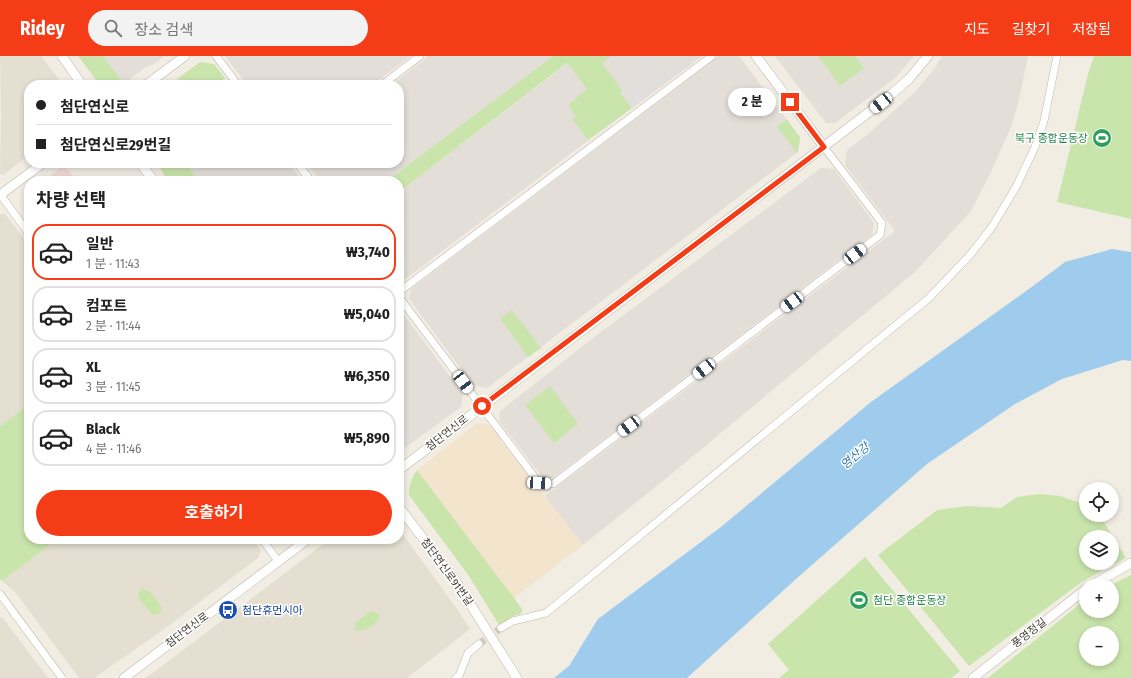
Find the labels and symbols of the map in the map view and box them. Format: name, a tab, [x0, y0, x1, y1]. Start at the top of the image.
callout: 2 분	[728, 88, 776, 116]
car	[868, 91, 894, 115]
route end	[781, 93, 799, 111]
sports icon: 북구 종합운동장	[1091, 127, 1113, 149]
place label: 북구 종합운동장	[1015, 132, 1088, 145]
car	[842, 242, 868, 266]
car	[779, 290, 805, 314]
car	[691, 357, 717, 381]
car	[451, 369, 475, 395]
route start	[473, 397, 491, 415]
street label: 첨단연신로	[423, 412, 471, 454]
car	[616, 414, 642, 438]
water label: 영산강	[838, 439, 874, 472]
car	[527, 476, 551, 490]
street label: 첨단연신로91번길	[418, 536, 476, 608]
sports icon: 첨단 종합운동장	[848, 589, 870, 611]
place label: 첨단 종합운동장	[873, 594, 946, 607]
bus stop icon: 첨단휴먼시아	[217, 599, 239, 621]
place label: 첨단휴먼시아	[242, 604, 303, 617]
street label: 첨단연신로	[163, 610, 211, 650]
street label: 풍영정길	[1009, 615, 1049, 651]

